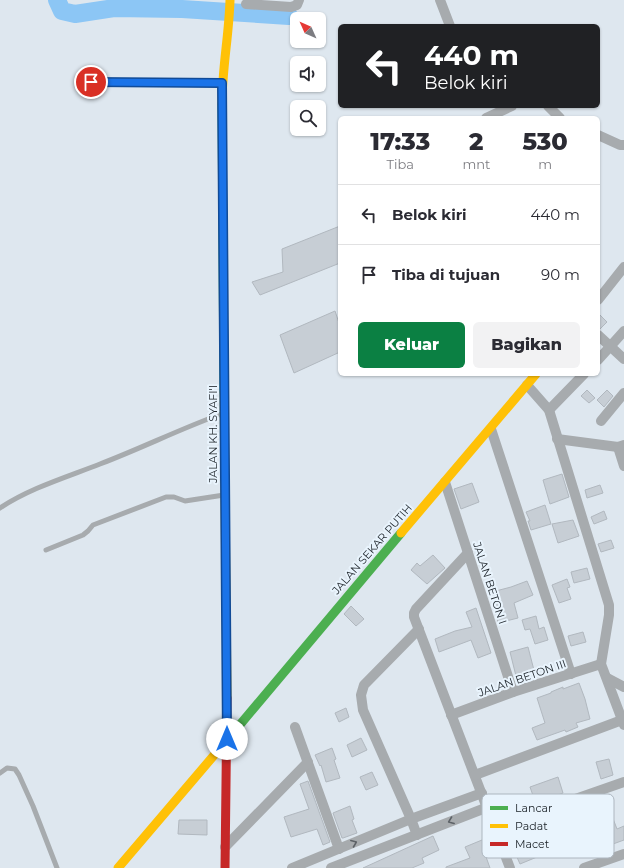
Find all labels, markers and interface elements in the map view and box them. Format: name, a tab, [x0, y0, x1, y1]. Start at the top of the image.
north arrow	[290, 12, 326, 48]
map controls	[290, 12, 326, 136]
text: 440 m	[424, 38, 519, 72]
icon: left	[358, 40, 410, 92]
button: sound	[290, 56, 326, 92]
pin	[74, 65, 108, 99]
icon: arrive	[80, 71, 102, 93]
text: Belok kiri	[424, 72, 508, 94]
button: search	[290, 100, 326, 136]
text: 17:33	[370, 127, 430, 156]
text: 2	[469, 127, 484, 156]
text: 530	[522, 127, 568, 156]
text: Tiba	[386, 156, 414, 172]
text: mnt	[462, 156, 490, 172]
text: m	[538, 156, 552, 172]
icon: left	[358, 204, 380, 226]
text: Belok kiri	[392, 205, 467, 224]
text: 440 m	[530, 205, 580, 224]
icon: arrive	[358, 264, 380, 286]
text: Tiba di tujuan	[392, 265, 500, 284]
text: 90 m	[541, 265, 580, 284]
button: Keluar	[358, 322, 465, 368]
button: Bagikan	[473, 322, 580, 368]
street label: JALAN KH. SYAFI'I	[206, 385, 220, 484]
street label: JALAN SEKAR PUTIH	[328, 501, 415, 598]
street label: JALAN BETON I	[470, 539, 510, 626]
street label: JALAN BETON III	[475, 656, 568, 700]
position arrow	[206, 718, 248, 760]
legend	[482, 794, 614, 858]
text: Lancar	[515, 801, 553, 815]
one-way arrow	[448, 817, 455, 825]
text: Padat	[515, 819, 548, 833]
text: Macet	[515, 837, 550, 851]
one-way arrow	[350, 839, 357, 847]

